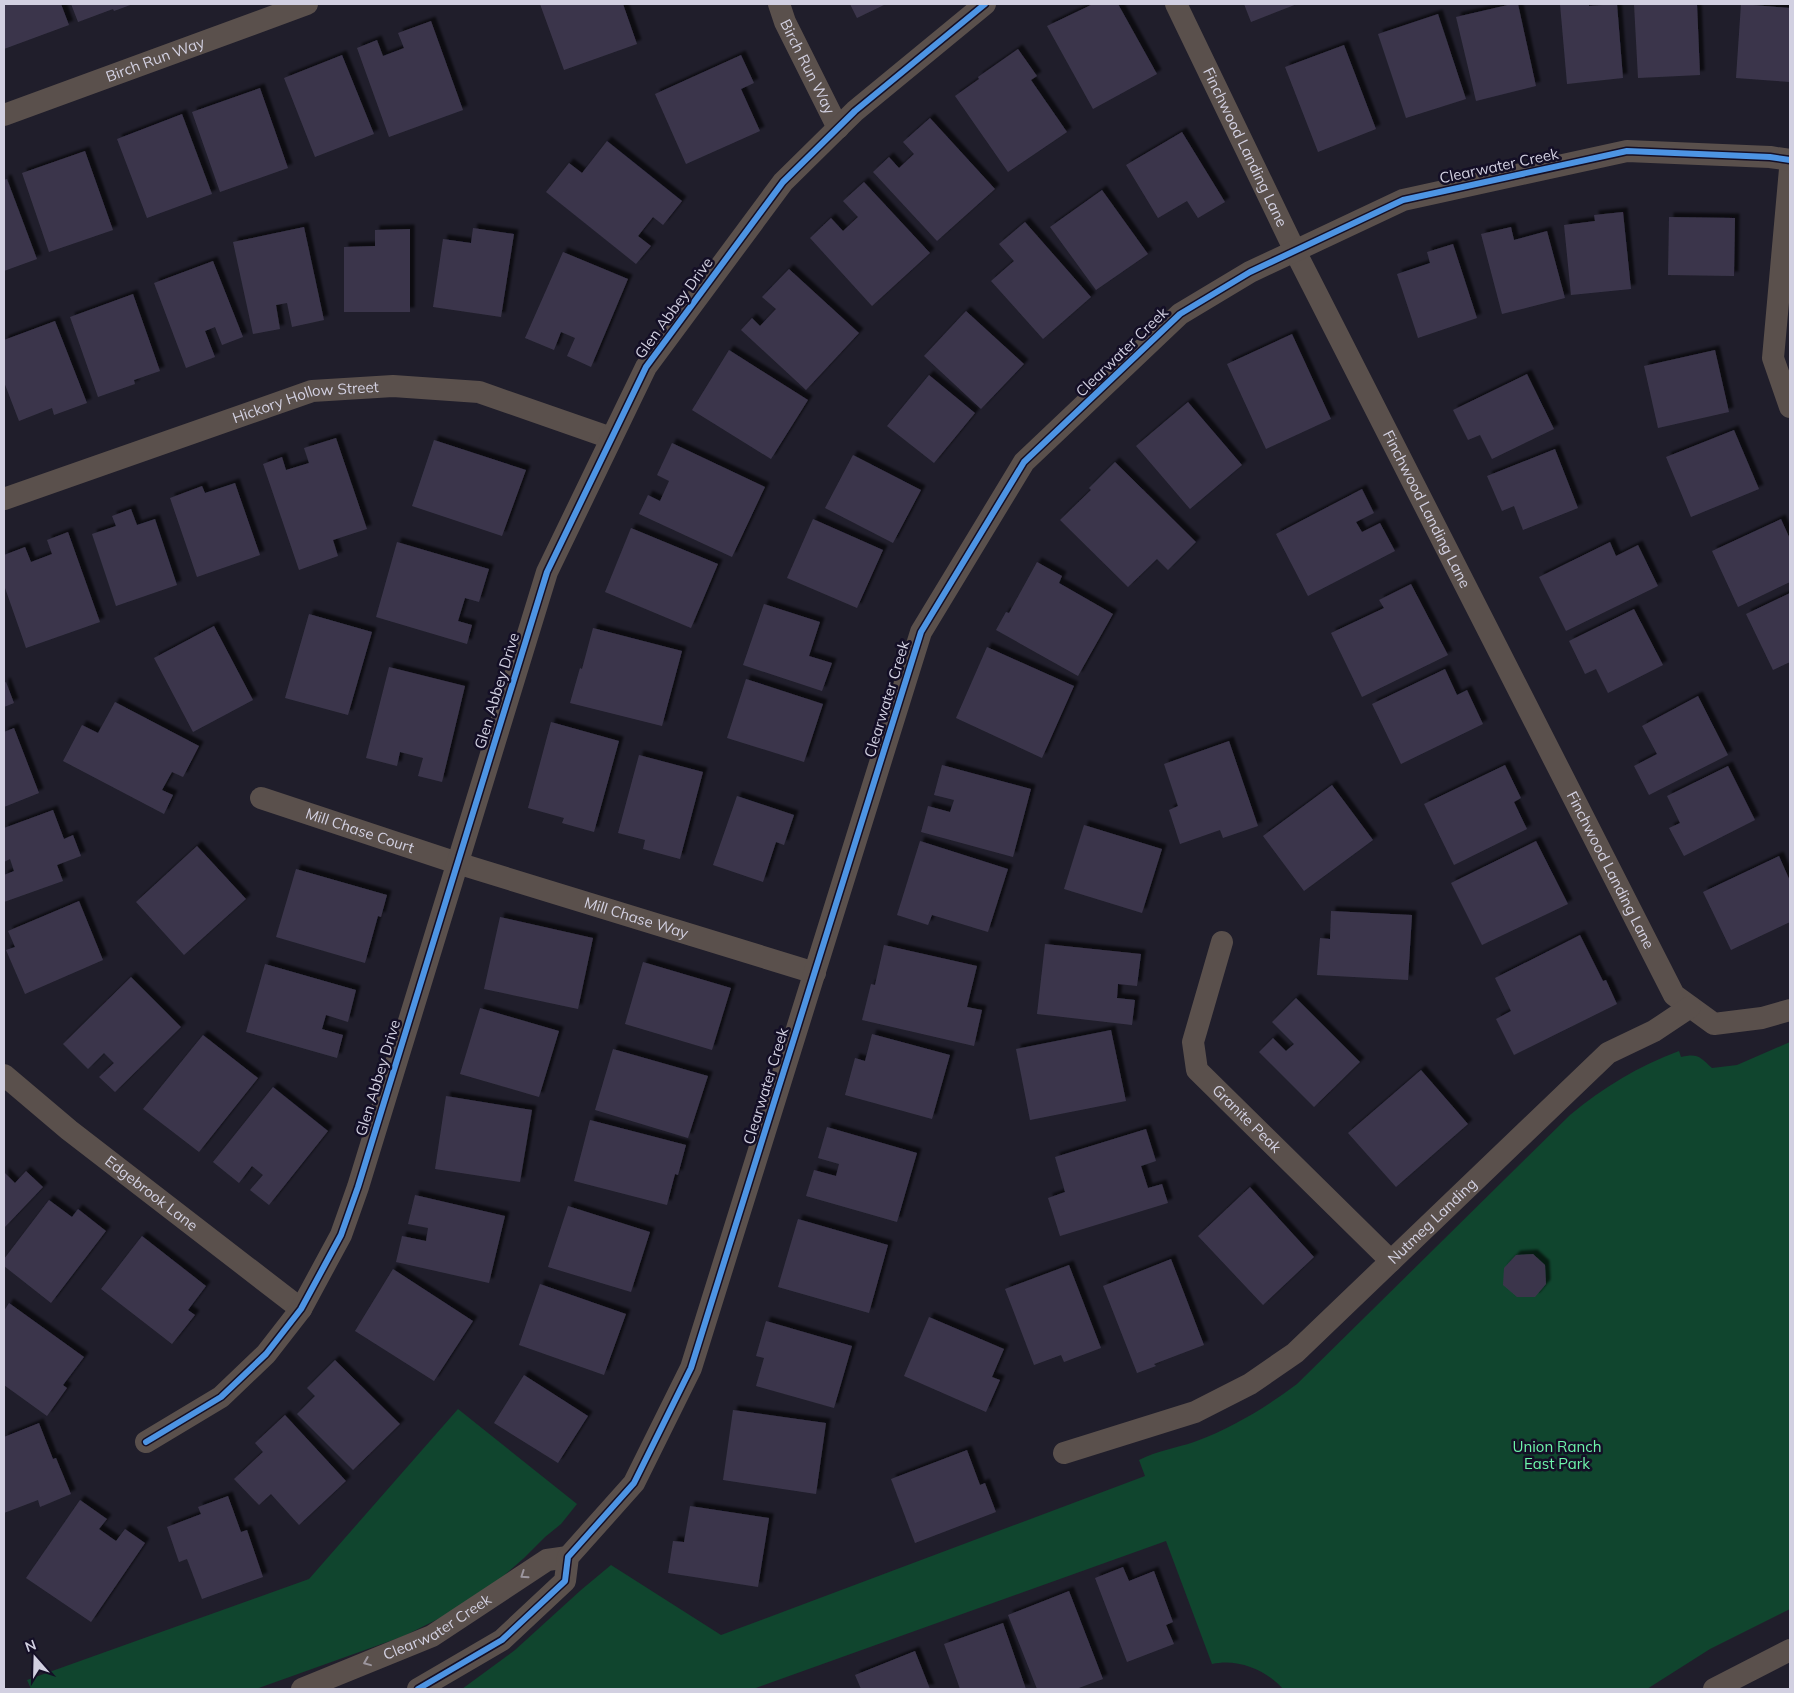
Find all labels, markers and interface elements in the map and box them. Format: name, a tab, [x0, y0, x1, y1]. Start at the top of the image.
street label: Birch Run Way	[776, 16, 840, 117]
street label: Birch Run Way	[103, 32, 207, 86]
street label: Finchwood Landing Lane	[1199, 64, 1292, 230]
street label: Clearwater Creek	[1438, 144, 1560, 187]
street label: Glen Abbey Drive	[630, 253, 717, 362]
street label: Clearwater Creek	[1071, 303, 1172, 401]
street label: Hickory Hollow Street	[230, 377, 379, 427]
street label: Finchwood Landing Lane	[1379, 427, 1475, 591]
street label: Glen Abbey Drive	[470, 630, 523, 751]
street label: Clearwater Creek	[860, 638, 913, 760]
street label: Finchwood Landing Lane	[1563, 788, 1659, 952]
street label: Mill Chase Court	[303, 803, 417, 857]
street label: Mill Chase Way	[582, 893, 691, 943]
street label: Glen Abbey Drive	[351, 1017, 404, 1138]
street label: Clearwater Creek	[739, 1025, 792, 1147]
street label: Granite Peak	[1208, 1080, 1286, 1157]
street label: Edgebrook Lane	[101, 1151, 202, 1235]
street label: Nutmeg Landing	[1384, 1174, 1480, 1268]
park label: Union Ranch East Park	[1513, 1437, 1601, 1473]
one-way arrow	[520, 1569, 530, 1578]
street label: Clearwater Creek	[380, 1589, 495, 1664]
north arrow	[10, 1633, 60, 1683]
text: N	[23, 1636, 39, 1656]
one-way arrow	[363, 1656, 372, 1667]

